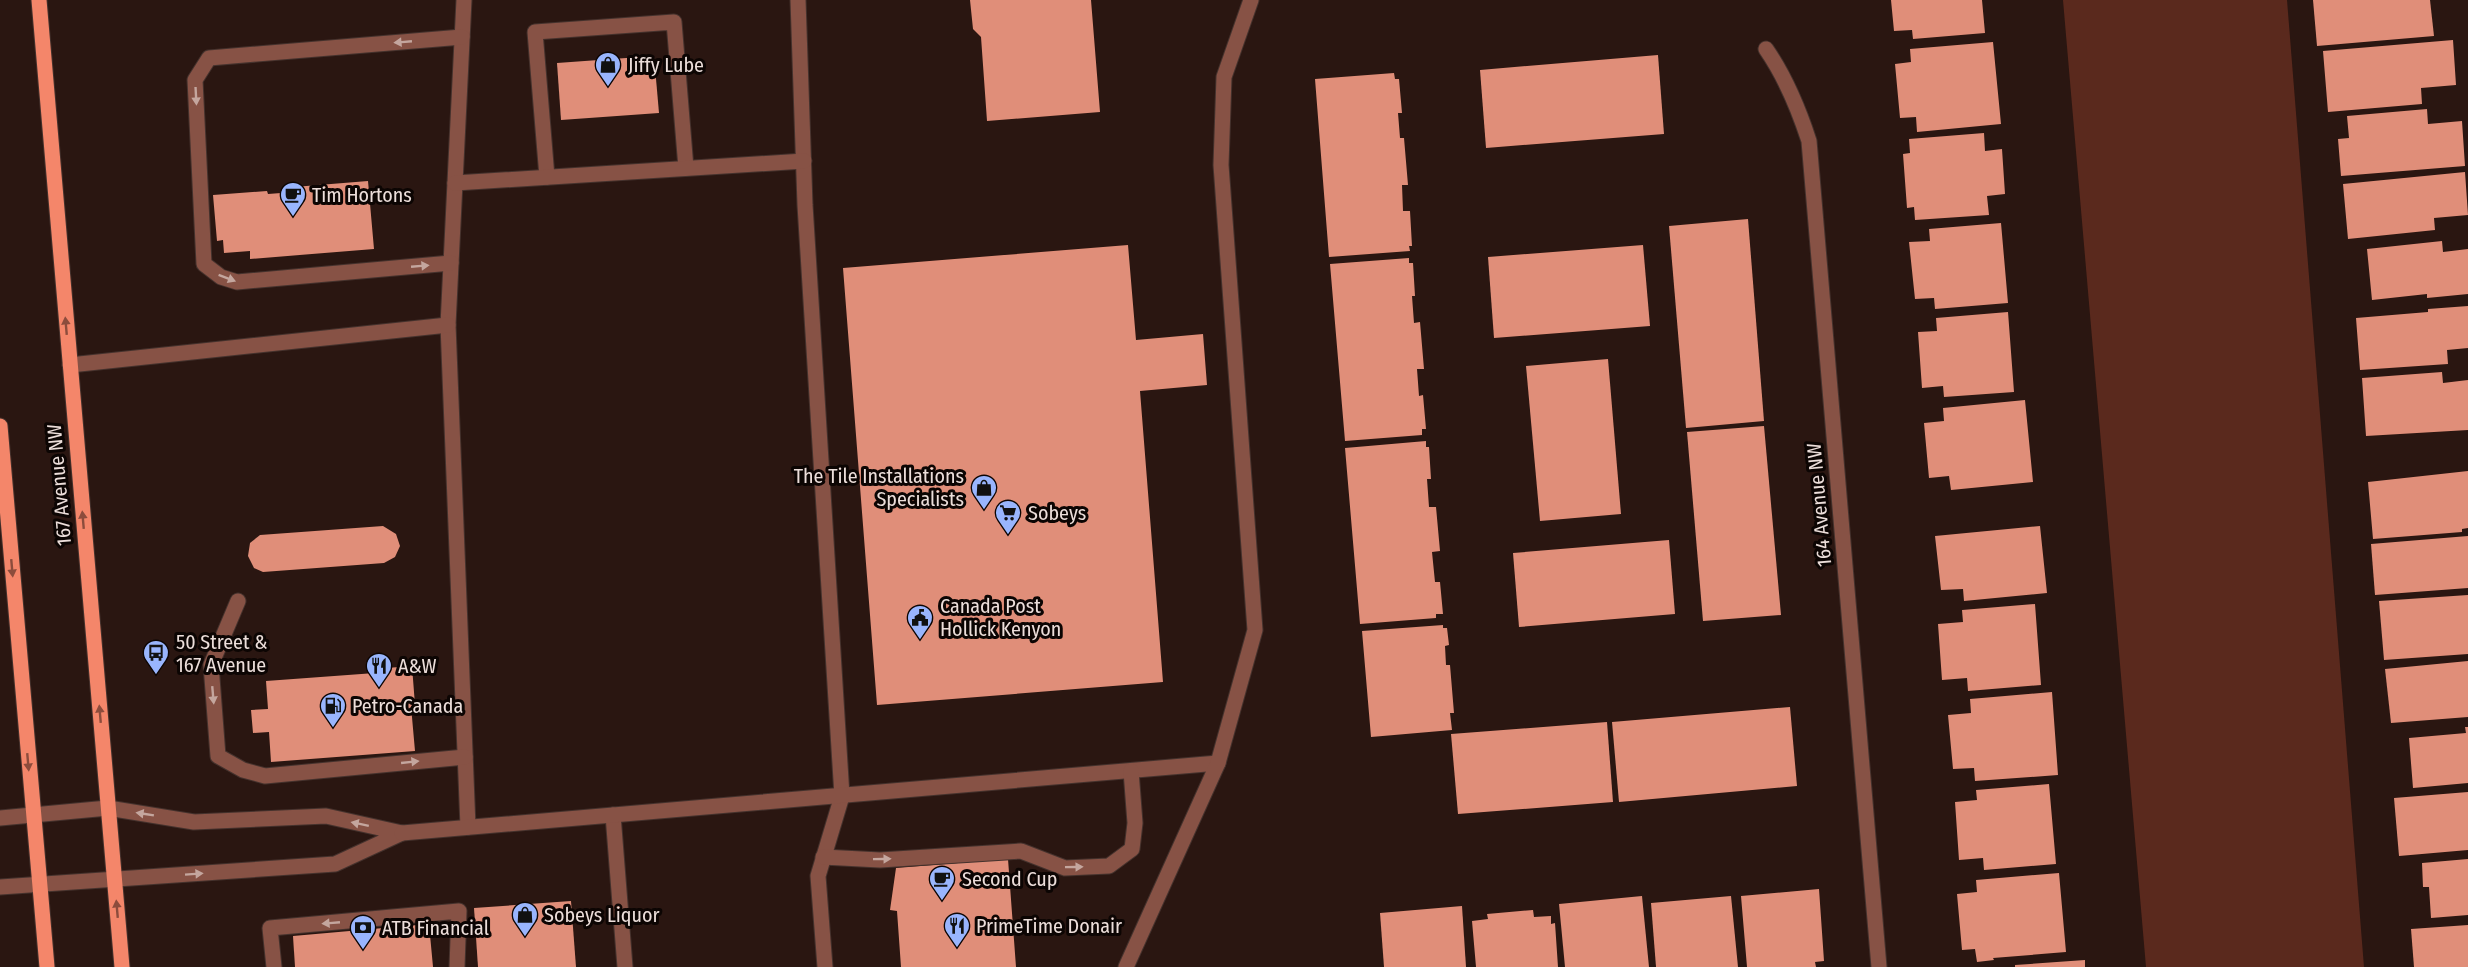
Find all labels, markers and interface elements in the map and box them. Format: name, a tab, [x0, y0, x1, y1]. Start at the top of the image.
one-way arrow	[394, 37, 413, 47]
shop icon: Jiffy Lube	[593, 50, 623, 88]
place label: Jiffy Lube	[628, 53, 704, 77]
one-way arrow	[191, 86, 200, 105]
cafe icon: Tim Hortons	[278, 180, 308, 218]
place label: Tim Hortons	[312, 183, 412, 207]
one-way arrow	[411, 261, 430, 271]
one-way arrow	[218, 274, 236, 283]
one-way arrow	[61, 316, 71, 335]
street label: 167 Avenue NW	[42, 423, 76, 547]
street label: 164 Avenue NW	[1802, 442, 1836, 568]
place label: The Tile Installations Specialists	[794, 464, 964, 511]
shop icon: The Tile Installations Specialists	[969, 473, 999, 511]
supermarket icon: Sobeys	[993, 498, 1023, 536]
place label: Sobeys	[1028, 501, 1086, 525]
one-way arrow	[78, 511, 88, 530]
one-way arrow	[7, 558, 17, 577]
place label: Canada Post Hollick Kenyon	[940, 594, 1061, 641]
public building icon: Canada Post Hollick Kenyon	[905, 603, 935, 641]
place label: 50 Street & 167 Avenue	[176, 630, 267, 677]
bus stop icon: 50 Street & 167 Avenue	[141, 638, 171, 676]
restaurant icon: A&W	[364, 651, 394, 689]
place label: A&W	[398, 654, 437, 678]
one-way arrow	[209, 686, 218, 705]
fuel station icon: Petro-Canada	[318, 691, 348, 729]
place label: Petro-Canada	[352, 694, 463, 718]
one-way arrow	[95, 705, 105, 724]
one-way arrow	[24, 753, 33, 772]
one-way arrow	[401, 757, 420, 767]
one-way arrow	[136, 809, 155, 818]
one-way arrow	[350, 819, 369, 828]
one-way arrow	[872, 854, 891, 864]
one-way arrow	[1064, 862, 1083, 872]
cafe icon: Second Cup	[927, 864, 957, 902]
place label: Second Cup	[962, 867, 1057, 891]
one-way arrow	[185, 869, 204, 879]
one-way arrow	[112, 899, 122, 918]
shop icon: Sobeys Liquor	[510, 900, 540, 938]
place label: Sobeys Liquor	[544, 903, 659, 927]
restaurant icon: PrimeTime Donair	[942, 911, 972, 949]
bank icon: ATB Financial	[348, 913, 378, 951]
place label: PrimeTime Donair	[976, 914, 1122, 938]
place label: ATB Financial	[382, 916, 489, 940]
one-way arrow	[321, 918, 340, 928]

